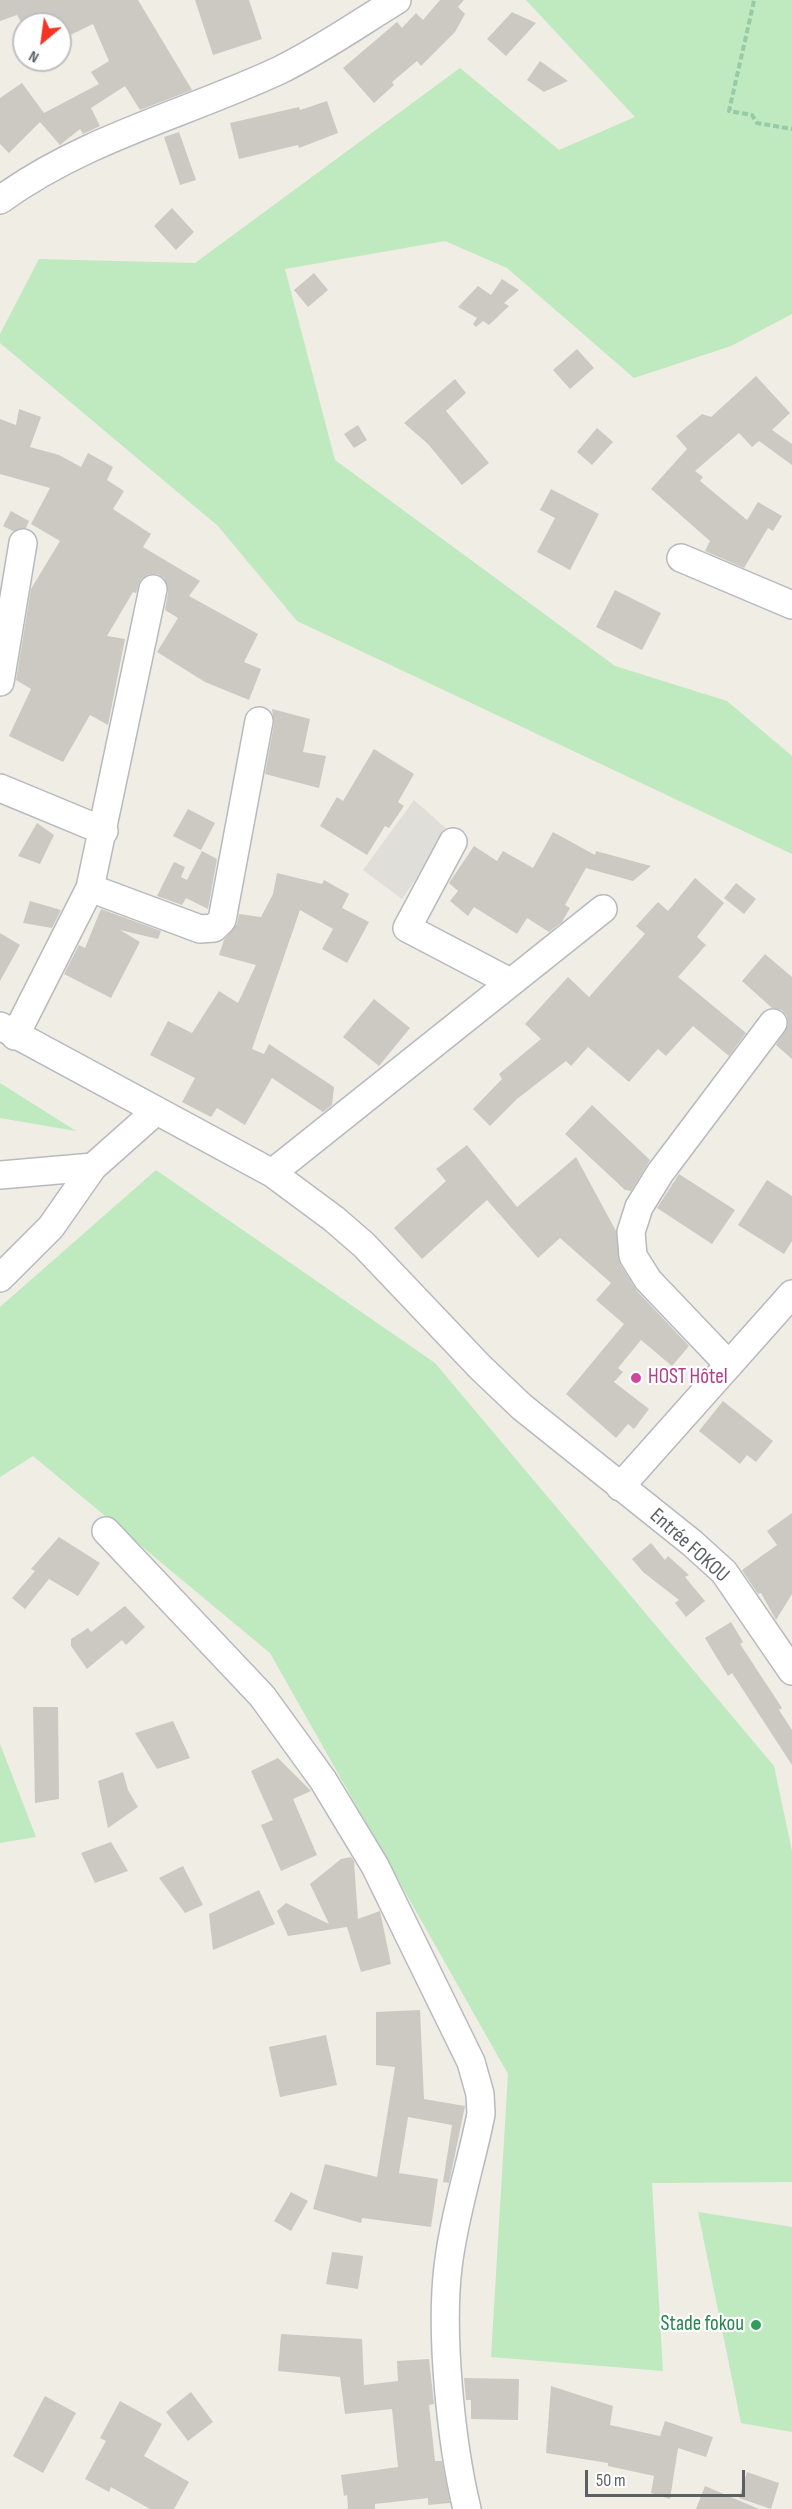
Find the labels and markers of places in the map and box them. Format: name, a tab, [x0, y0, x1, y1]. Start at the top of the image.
place label: HOST Hôtel	[648, 1365, 728, 1391]
marker: HOST Hôtel	[629, 1371, 643, 1385]
place label: Stade fokou	[661, 2312, 744, 2338]
marker: Stade fokou	[749, 2318, 763, 2332]

